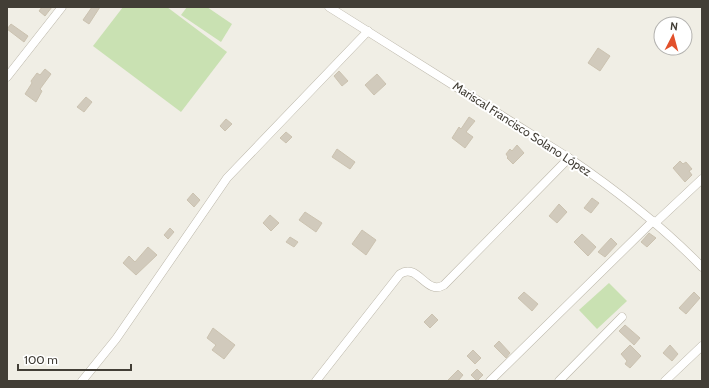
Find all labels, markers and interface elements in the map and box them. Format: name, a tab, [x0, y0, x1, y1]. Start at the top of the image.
north arrow	[653, 16, 693, 56]
text: N	[669, 19, 679, 33]
street label: Mariscal Francisco Solano López	[450, 78, 595, 179]
scale bar	[18, 346, 131, 372]
text: 100 m	[24, 352, 58, 367]

